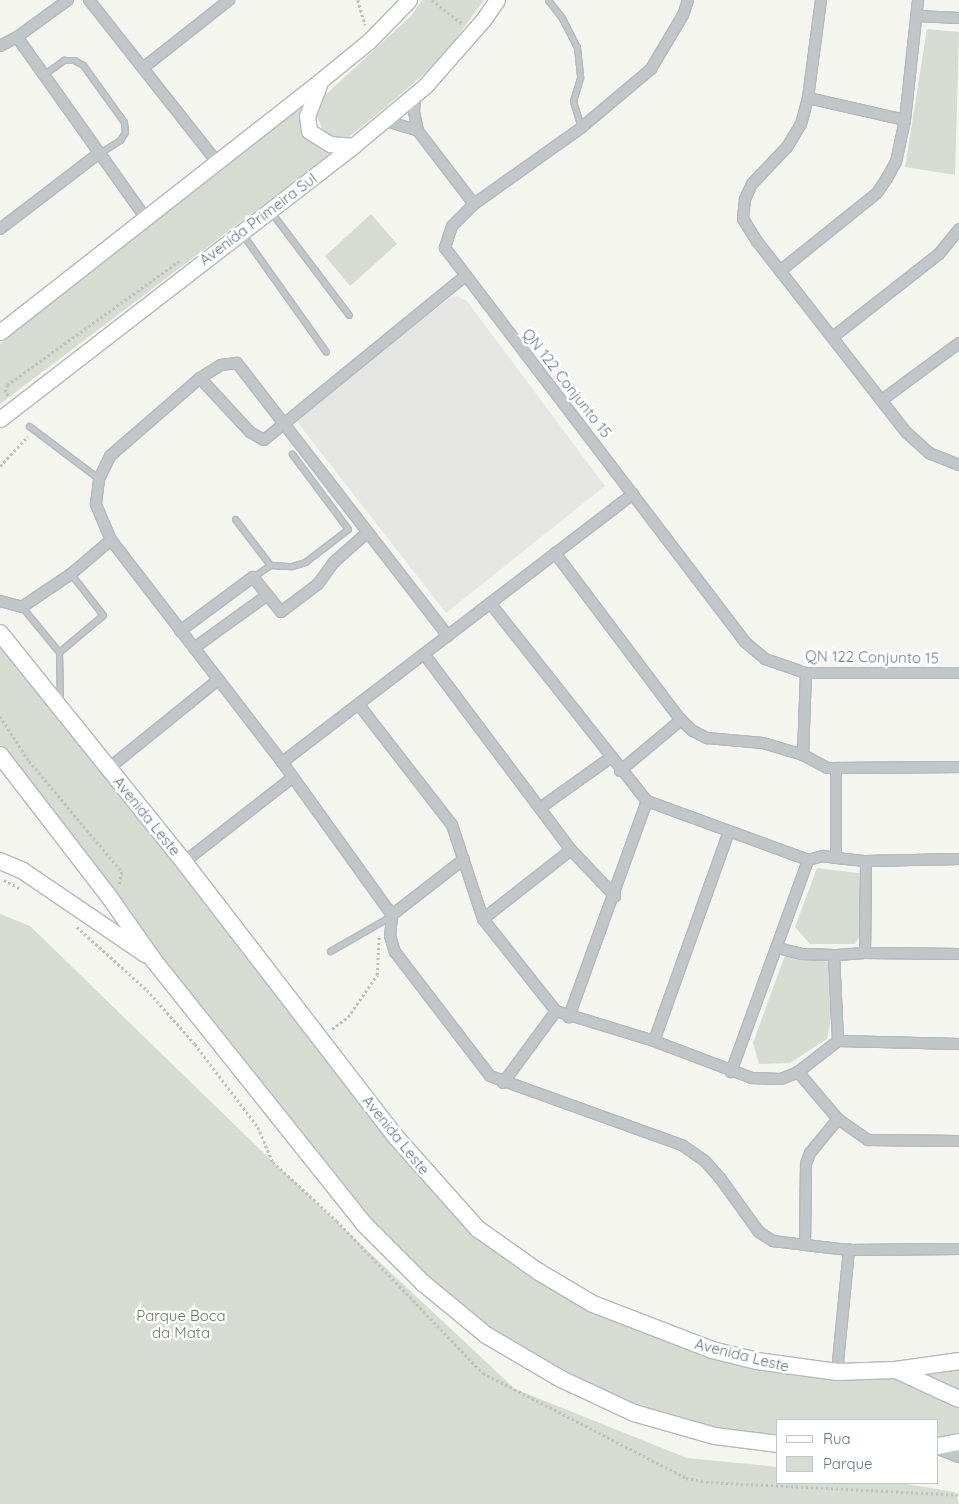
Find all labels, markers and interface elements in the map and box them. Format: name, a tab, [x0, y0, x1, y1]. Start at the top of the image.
street label: Avenida Primeira Sul	[196, 169, 320, 269]
street label: QN 122 Conjunto 15	[519, 325, 615, 441]
street label: QN 122 Conjunto 15	[805, 647, 939, 667]
street label: Avenida Leste	[110, 773, 184, 859]
street label: Avenida Leste	[359, 1092, 433, 1178]
park label: Parque Boca da Mata	[136, 1306, 226, 1341]
street label: Avenida Leste	[693, 1335, 791, 1375]
legend	[776, 1419, 939, 1484]
text: Rua	[823, 1429, 851, 1448]
text: Parque	[823, 1454, 873, 1473]

